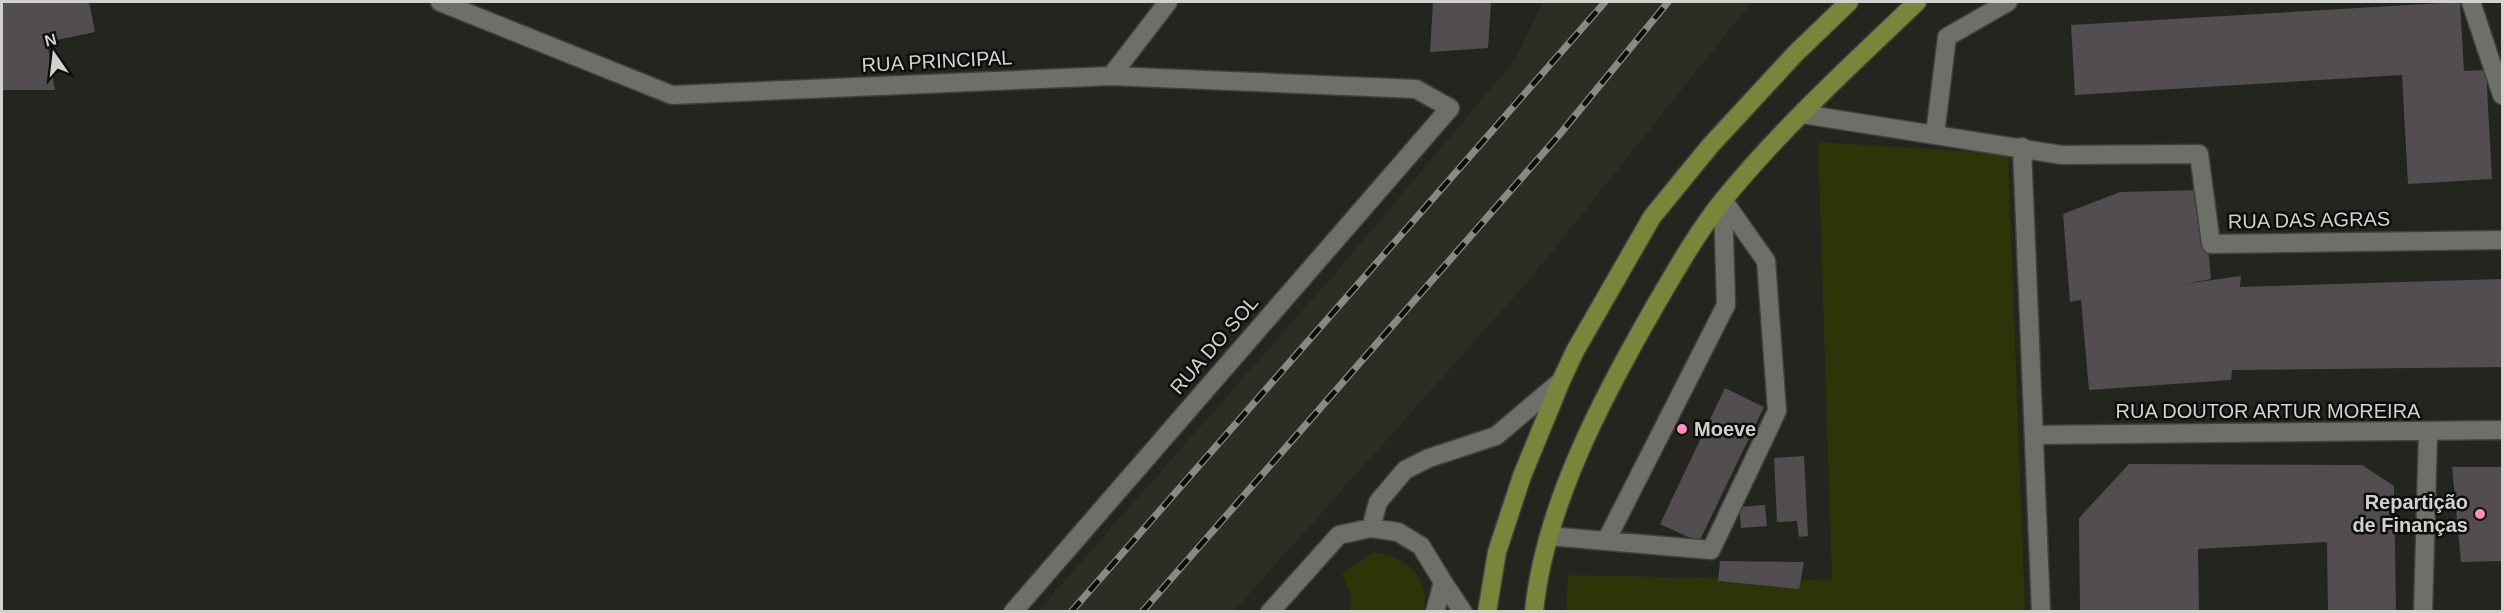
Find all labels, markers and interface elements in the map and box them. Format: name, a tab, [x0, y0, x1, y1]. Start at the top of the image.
north arrow	[24, 24, 84, 84]
text: N	[43, 30, 58, 50]
street label: RUA PRINCIPAL	[861, 46, 1013, 76]
street label: RUA DAS AGRAS	[2228, 208, 2390, 232]
street label: RUA DO SOL	[1166, 292, 1262, 398]
street label: RUA DOUTOR ARTUR MOREIRA	[2116, 400, 2421, 422]
place label: Moeve	[1694, 418, 1756, 440]
marker: Moeve	[1675, 422, 1689, 436]
place label: Repartição de Finanças	[2352, 491, 2468, 536]
marker: Repartição de Finanças	[2473, 507, 2487, 521]

